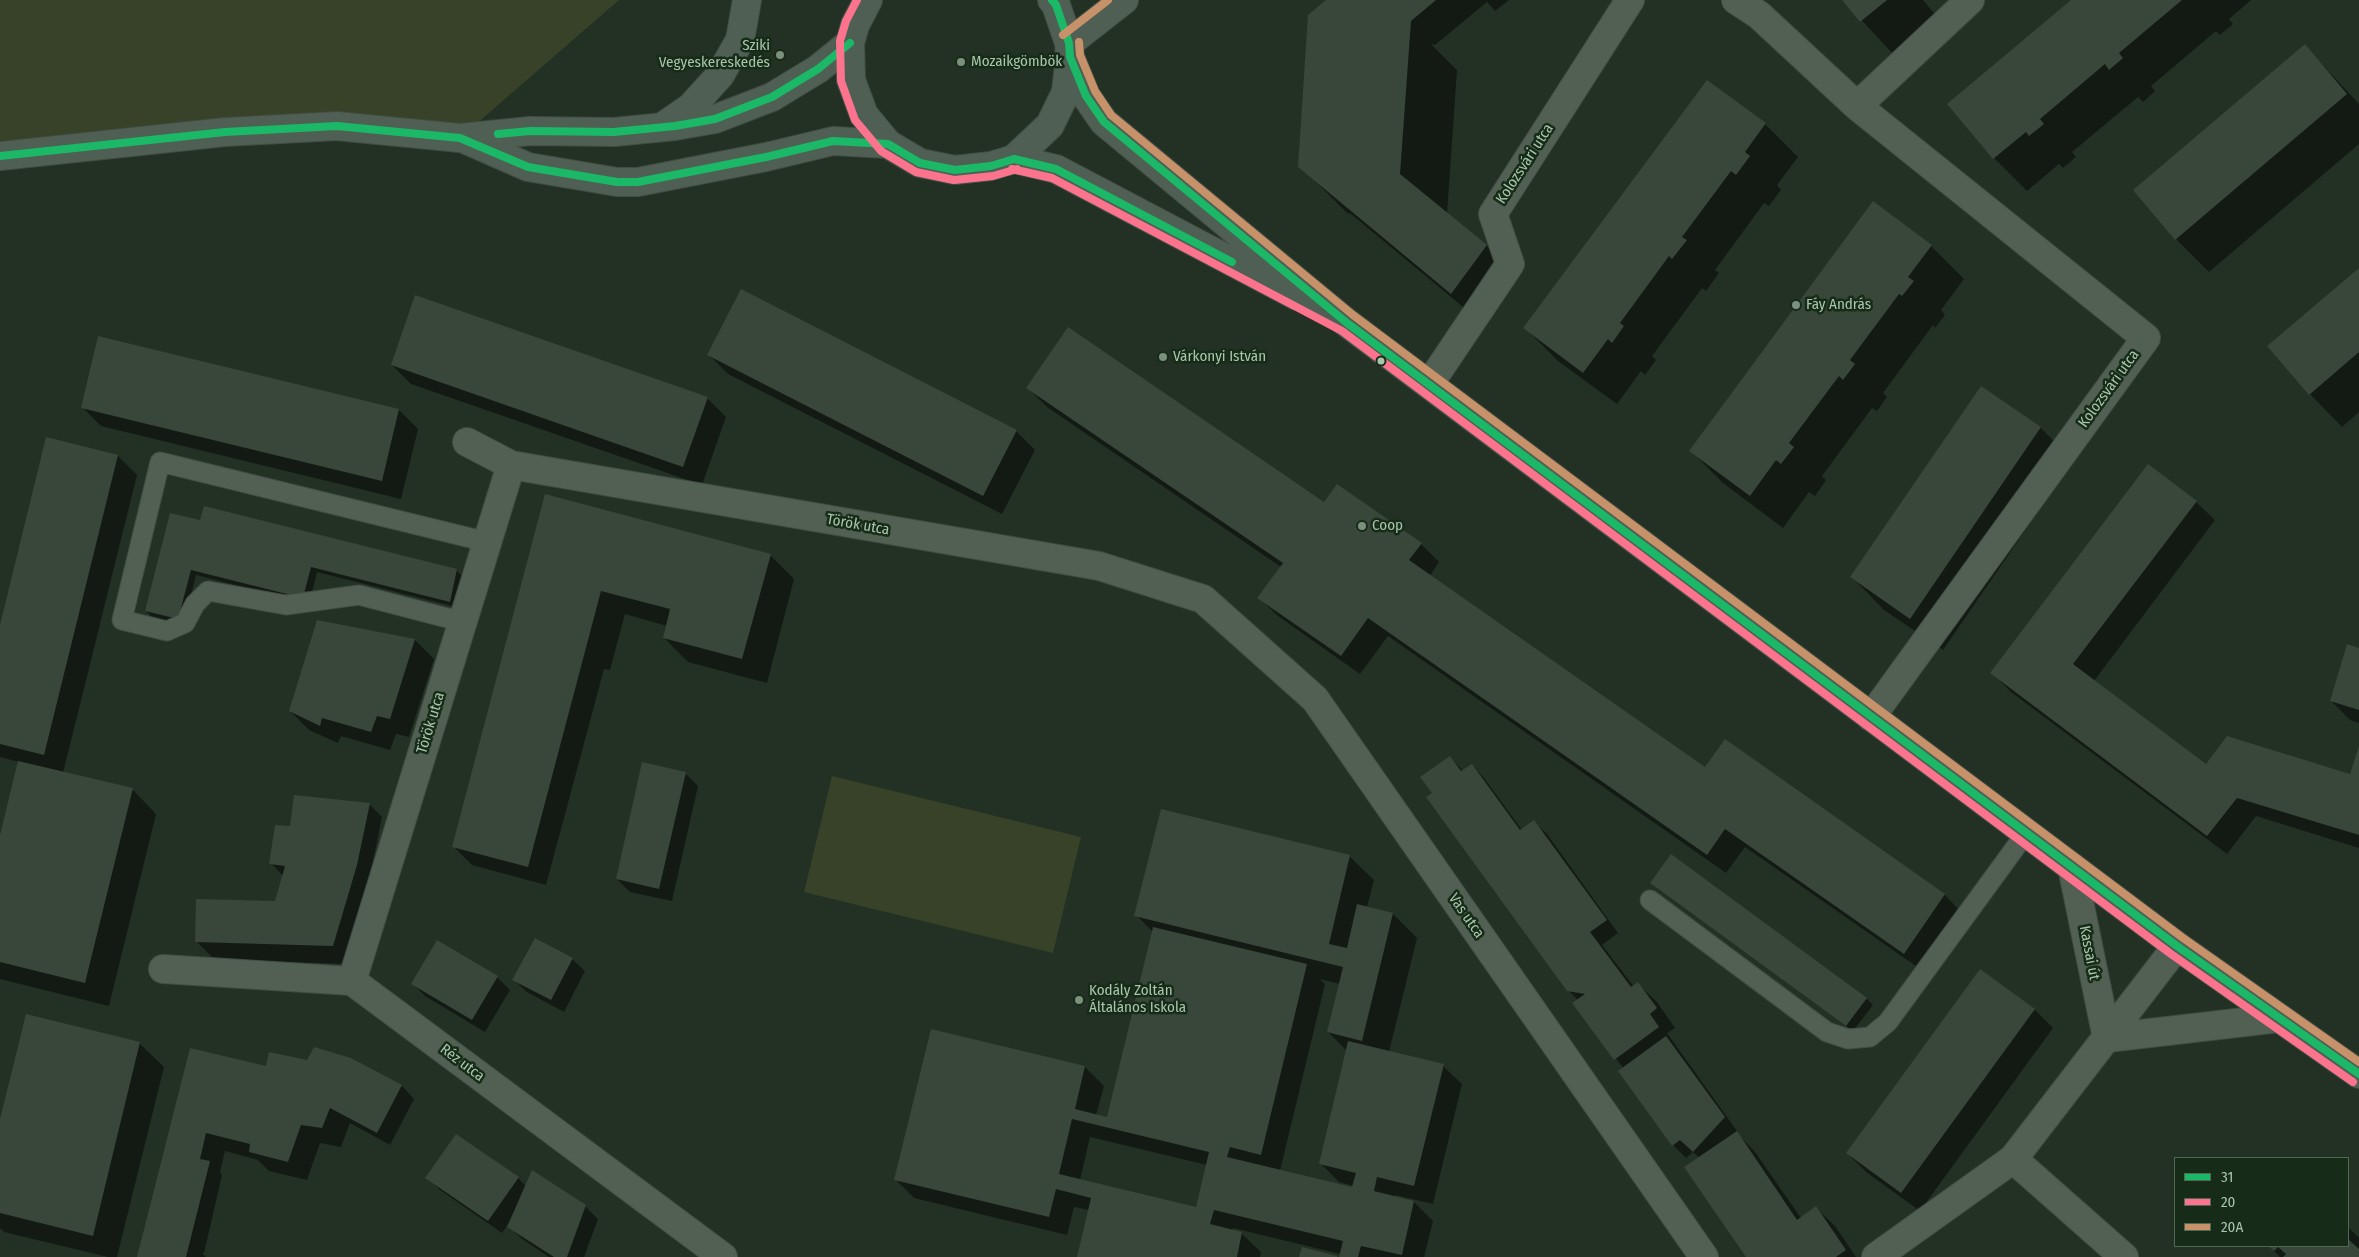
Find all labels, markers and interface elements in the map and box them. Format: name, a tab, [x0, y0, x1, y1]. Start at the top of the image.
place label: Sziki Vegyeskereskedés	[659, 37, 770, 72]
marker: Sziki Vegyeskereskedés	[774, 49, 786, 61]
place label: Mozaikgömbök	[971, 53, 1062, 71]
marker: Mozaikgömbök	[955, 56, 967, 68]
street label: Kolozsvári utca	[1492, 121, 1558, 207]
place label: Fáy András	[1806, 296, 1871, 314]
marker: Fáy András	[1790, 299, 1802, 311]
street label: Kolozsvári utca	[2075, 347, 2143, 431]
place label: Várkonyi István	[1173, 348, 1266, 366]
marker: Várkonyi István	[1157, 351, 1169, 363]
unlabelled marker	[1376, 356, 1386, 366]
street label: Török utca	[825, 511, 891, 539]
place label: Coop	[1372, 517, 1403, 535]
marker: Coop	[1356, 520, 1368, 532]
street label: Török utca	[413, 690, 449, 756]
street label: Vas utca	[1444, 890, 1488, 942]
street label: Kassai út	[2075, 924, 2103, 982]
place label: Kodály Zoltán Általános Iskola	[1089, 982, 1186, 1017]
marker: Kodály Zoltán Általános Iskola	[1073, 994, 1085, 1006]
street label: Réz utca	[436, 1041, 488, 1085]
legend	[2174, 1157, 2349, 1247]
text: 31	[2221, 1168, 2233, 1186]
text: 20	[2221, 1193, 2235, 1211]
text: 20A	[2221, 1218, 2243, 1236]

